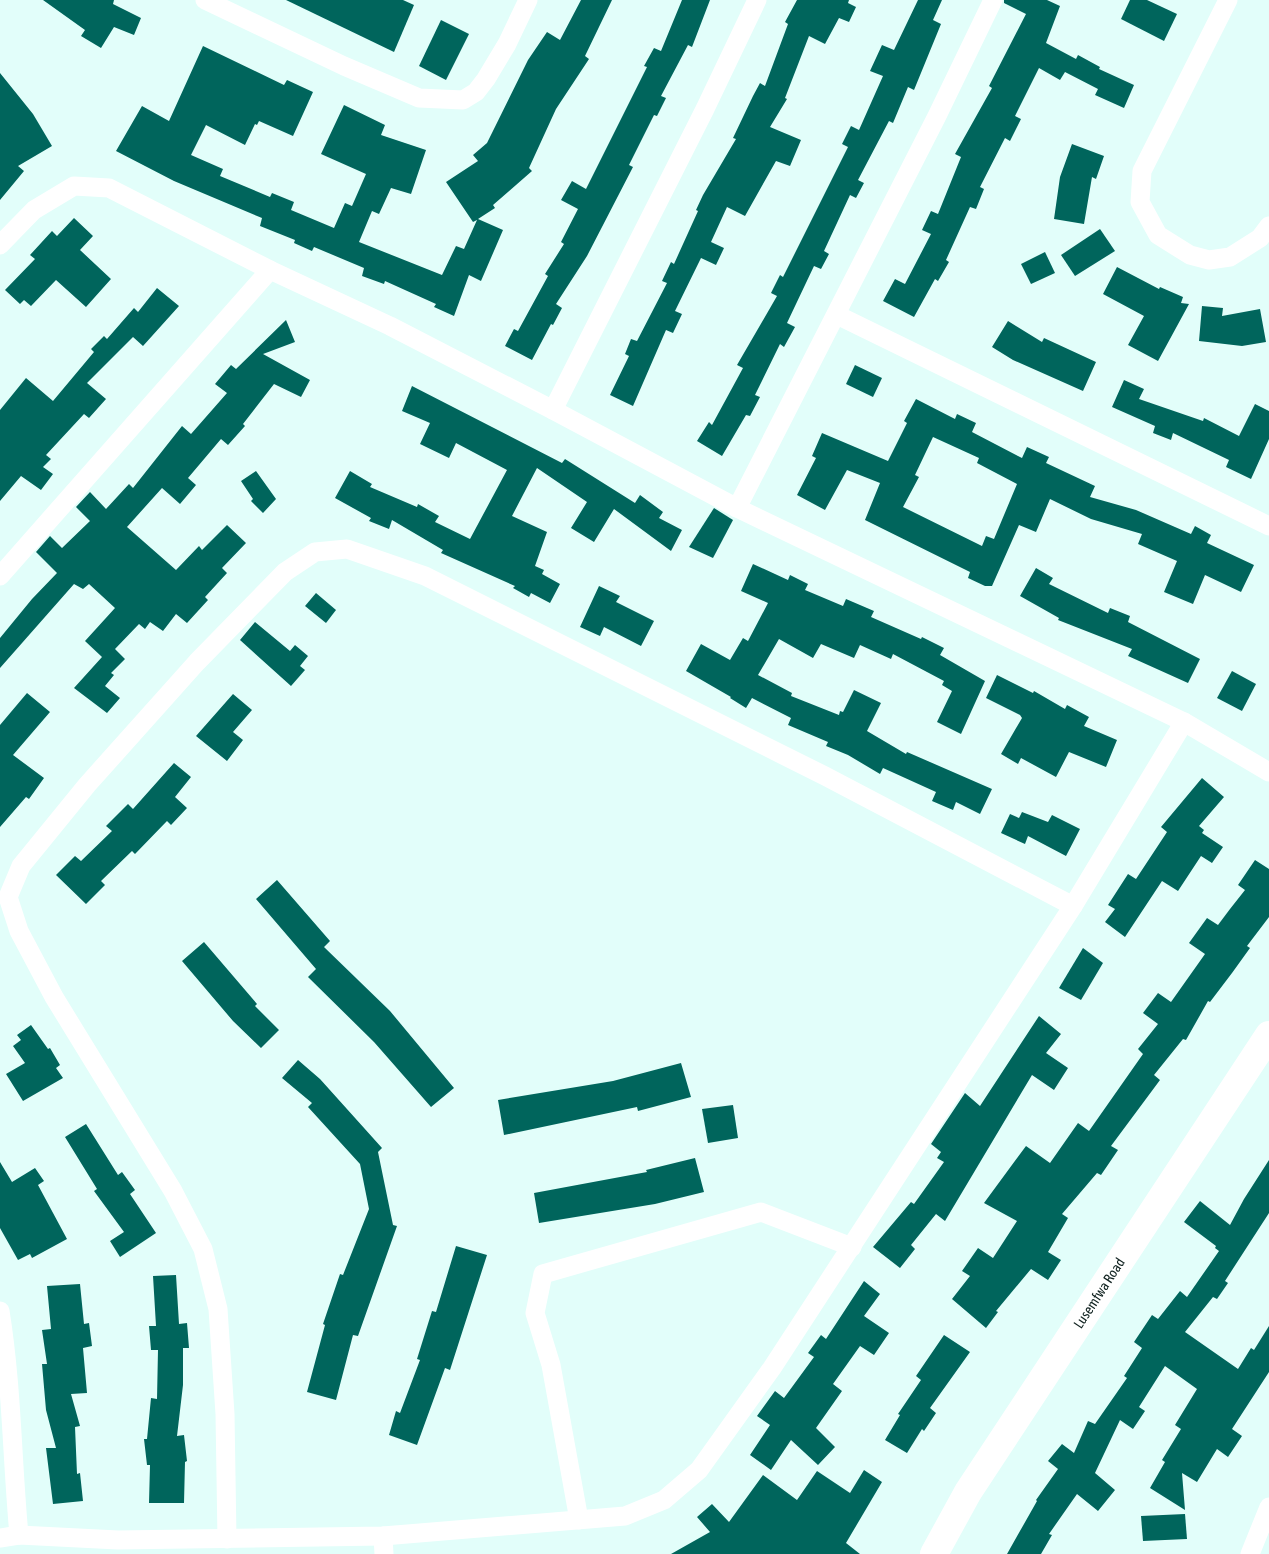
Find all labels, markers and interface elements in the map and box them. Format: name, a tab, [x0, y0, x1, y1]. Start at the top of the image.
street label: Lusemfwa Road	[1070, 1255, 1128, 1331]

